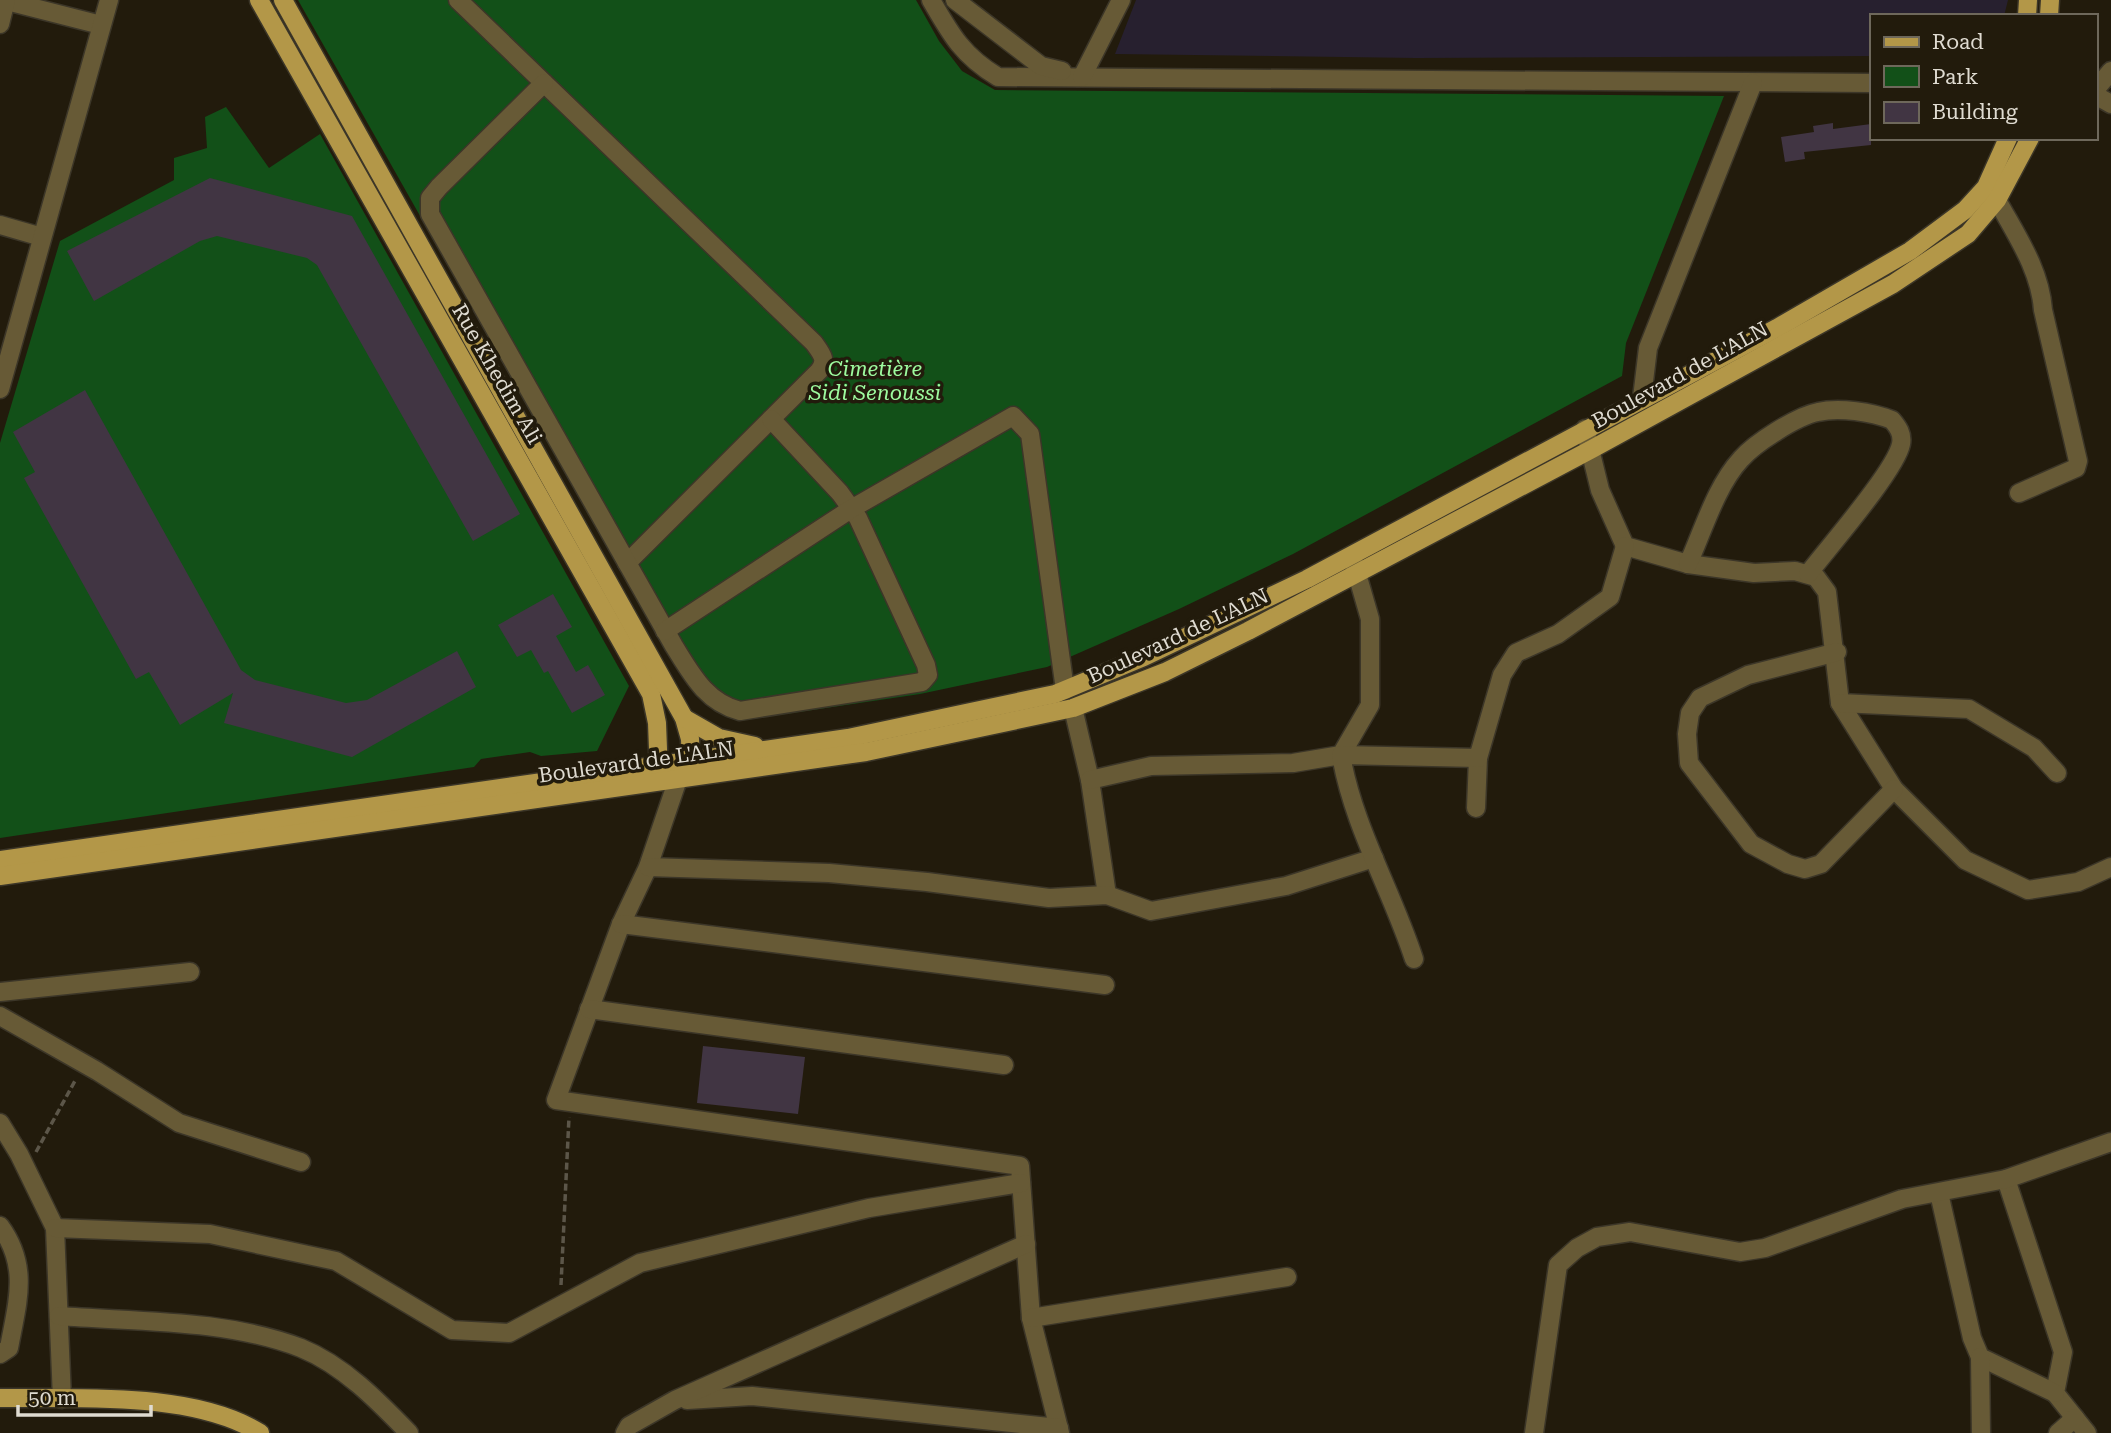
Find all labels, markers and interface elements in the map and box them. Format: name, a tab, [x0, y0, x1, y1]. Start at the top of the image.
legend	[1870, 14, 2097, 140]
text: Road	[1932, 30, 1984, 54]
text: Park	[1932, 65, 1978, 89]
text: Building	[1932, 100, 2018, 124]
street label: Rue Khedim Ali	[447, 300, 547, 448]
street label: Boulevard de L'ALN	[1588, 317, 1772, 433]
park label: Cimetière Sidi Senoussi	[808, 357, 941, 405]
street label: Boulevard de L'ALN	[1084, 583, 1273, 689]
street label: Boulevard de L'ALN	[537, 736, 735, 788]
scale bar	[18, 1374, 150, 1418]
text: 50 m	[28, 1386, 76, 1410]

